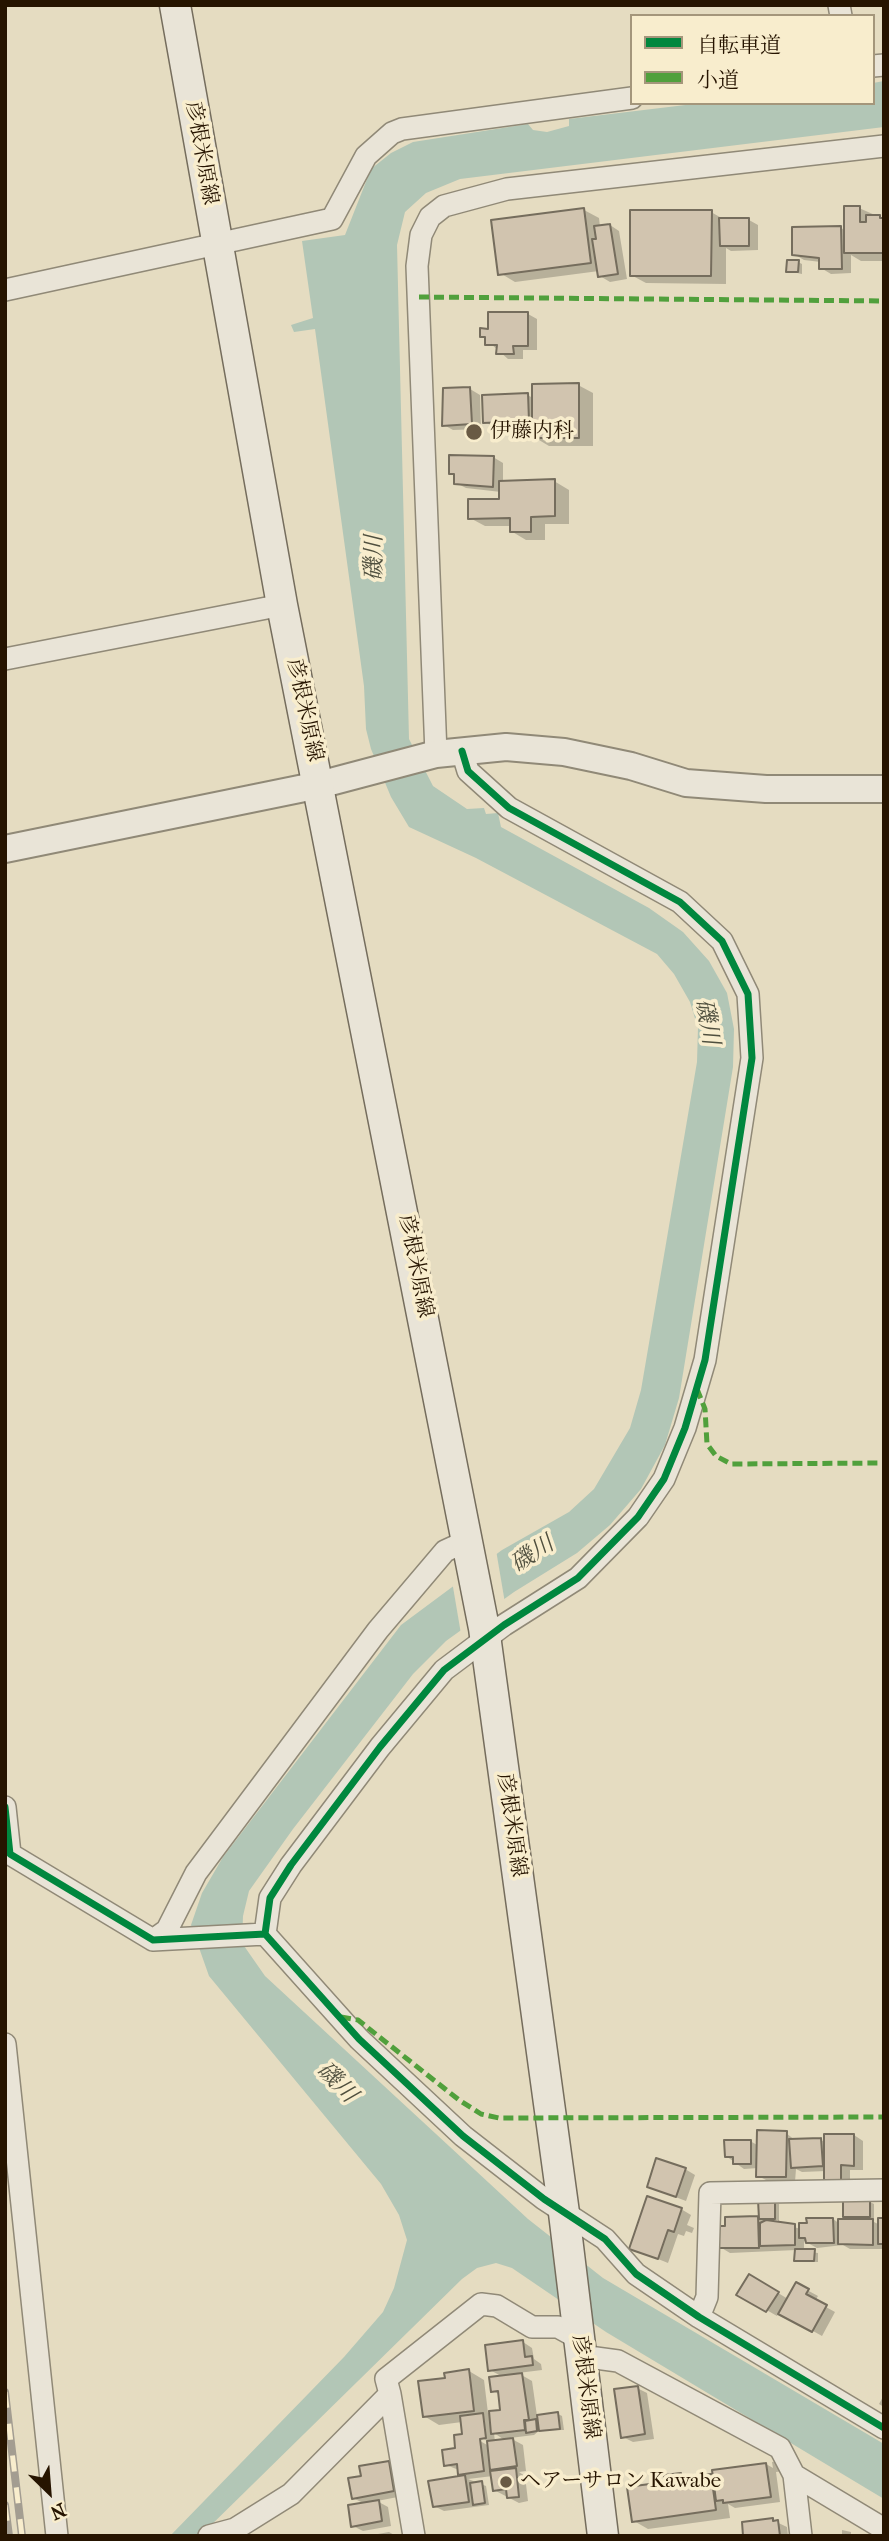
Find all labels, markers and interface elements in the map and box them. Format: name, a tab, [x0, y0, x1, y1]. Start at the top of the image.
legend	[630, 14, 875, 105]
text: 自転車道	[697, 33, 781, 57]
text: 小道	[697, 68, 739, 92]
street label: 彦根米原線	[179, 99, 223, 207]
place label: 伊藤内科	[490, 419, 574, 445]
marker: 伊藤内科	[464, 422, 484, 442]
water label: 磯川	[361, 535, 389, 581]
street label: 彦根米原線	[281, 656, 327, 764]
water label: 磯川	[688, 997, 724, 1047]
street label: 彦根米原線	[393, 1212, 437, 1320]
water label: 磯川	[506, 1531, 560, 1579]
street label: 彦根米原線	[491, 1771, 531, 1879]
water label: 磯川	[310, 2057, 362, 2109]
street label: 彦根米原線	[566, 2333, 604, 2441]
north arrow	[14, 2457, 84, 2527]
place label: ヘアーサロン Kawabe	[520, 2469, 721, 2495]
marker: ヘアーサロン Kawabe	[498, 2474, 514, 2490]
text: N	[47, 2498, 69, 2524]

